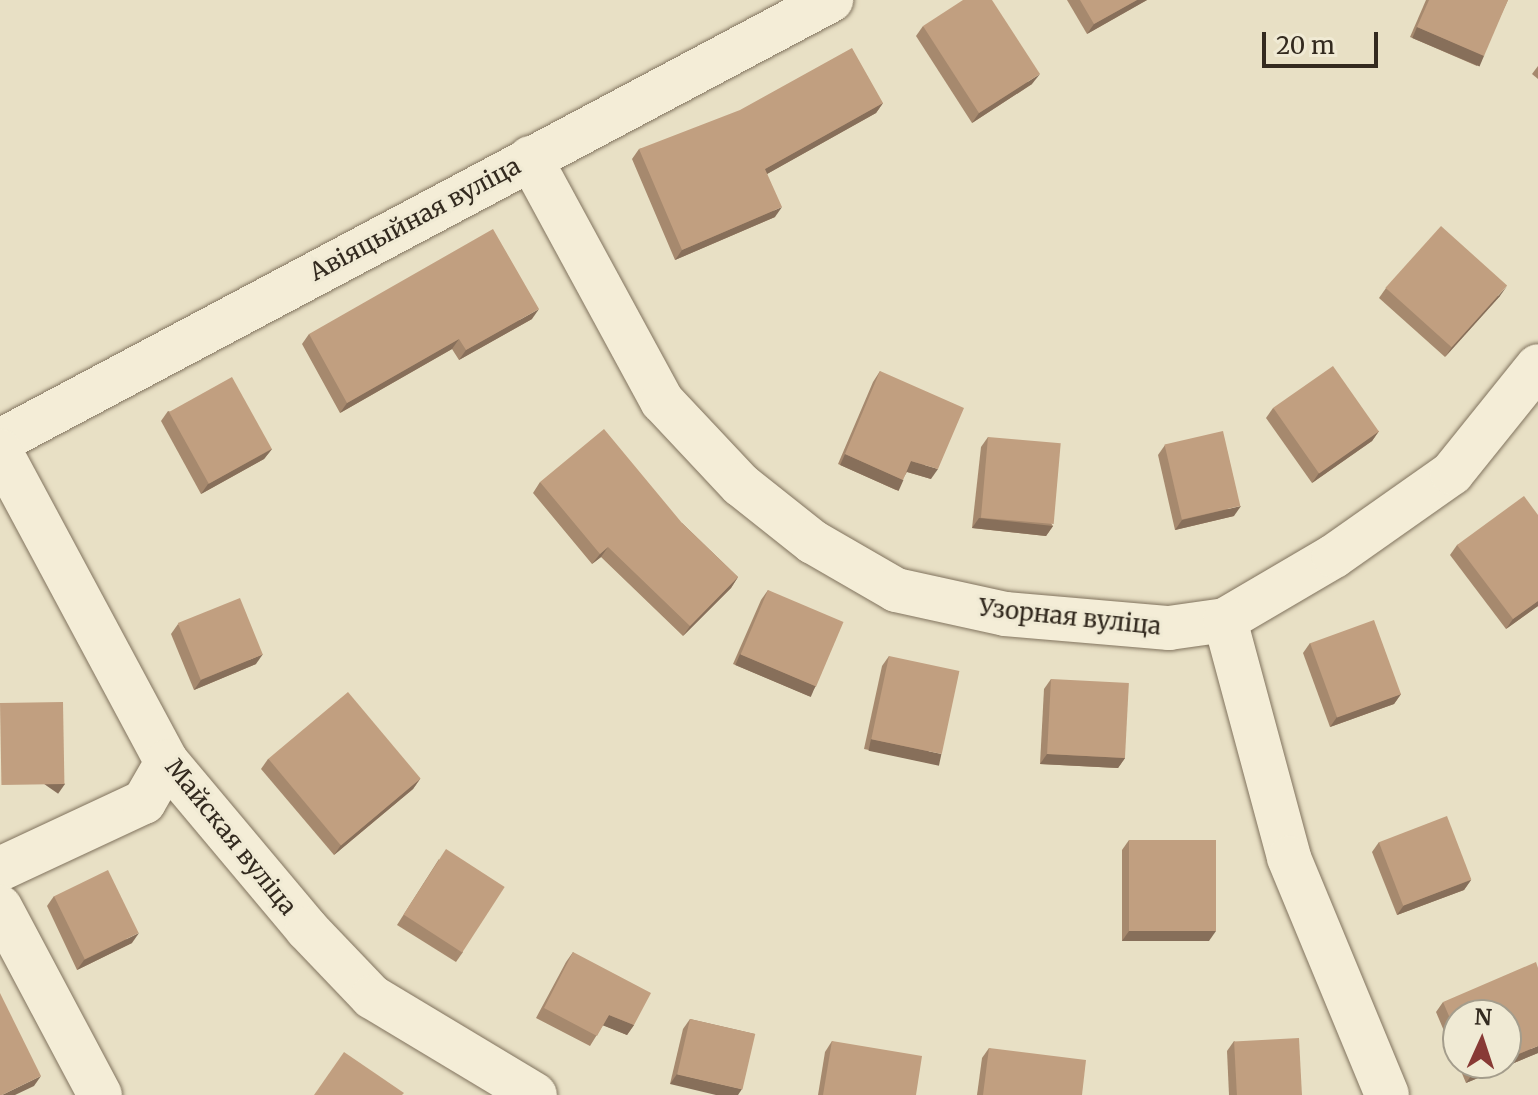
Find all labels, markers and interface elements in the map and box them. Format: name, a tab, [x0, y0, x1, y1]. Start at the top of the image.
scale bar	[1266, 16, 1382, 66]
text: 20 m	[1276, 30, 1335, 61]
street label: Авіяцыйная вуліца	[305, 151, 525, 287]
street label: Узорная вуліца	[977, 593, 1163, 641]
street label: Майская вуліца	[159, 753, 303, 921]
north arrow	[1442, 999, 1522, 1079]
text: N	[1474, 1003, 1493, 1031]

